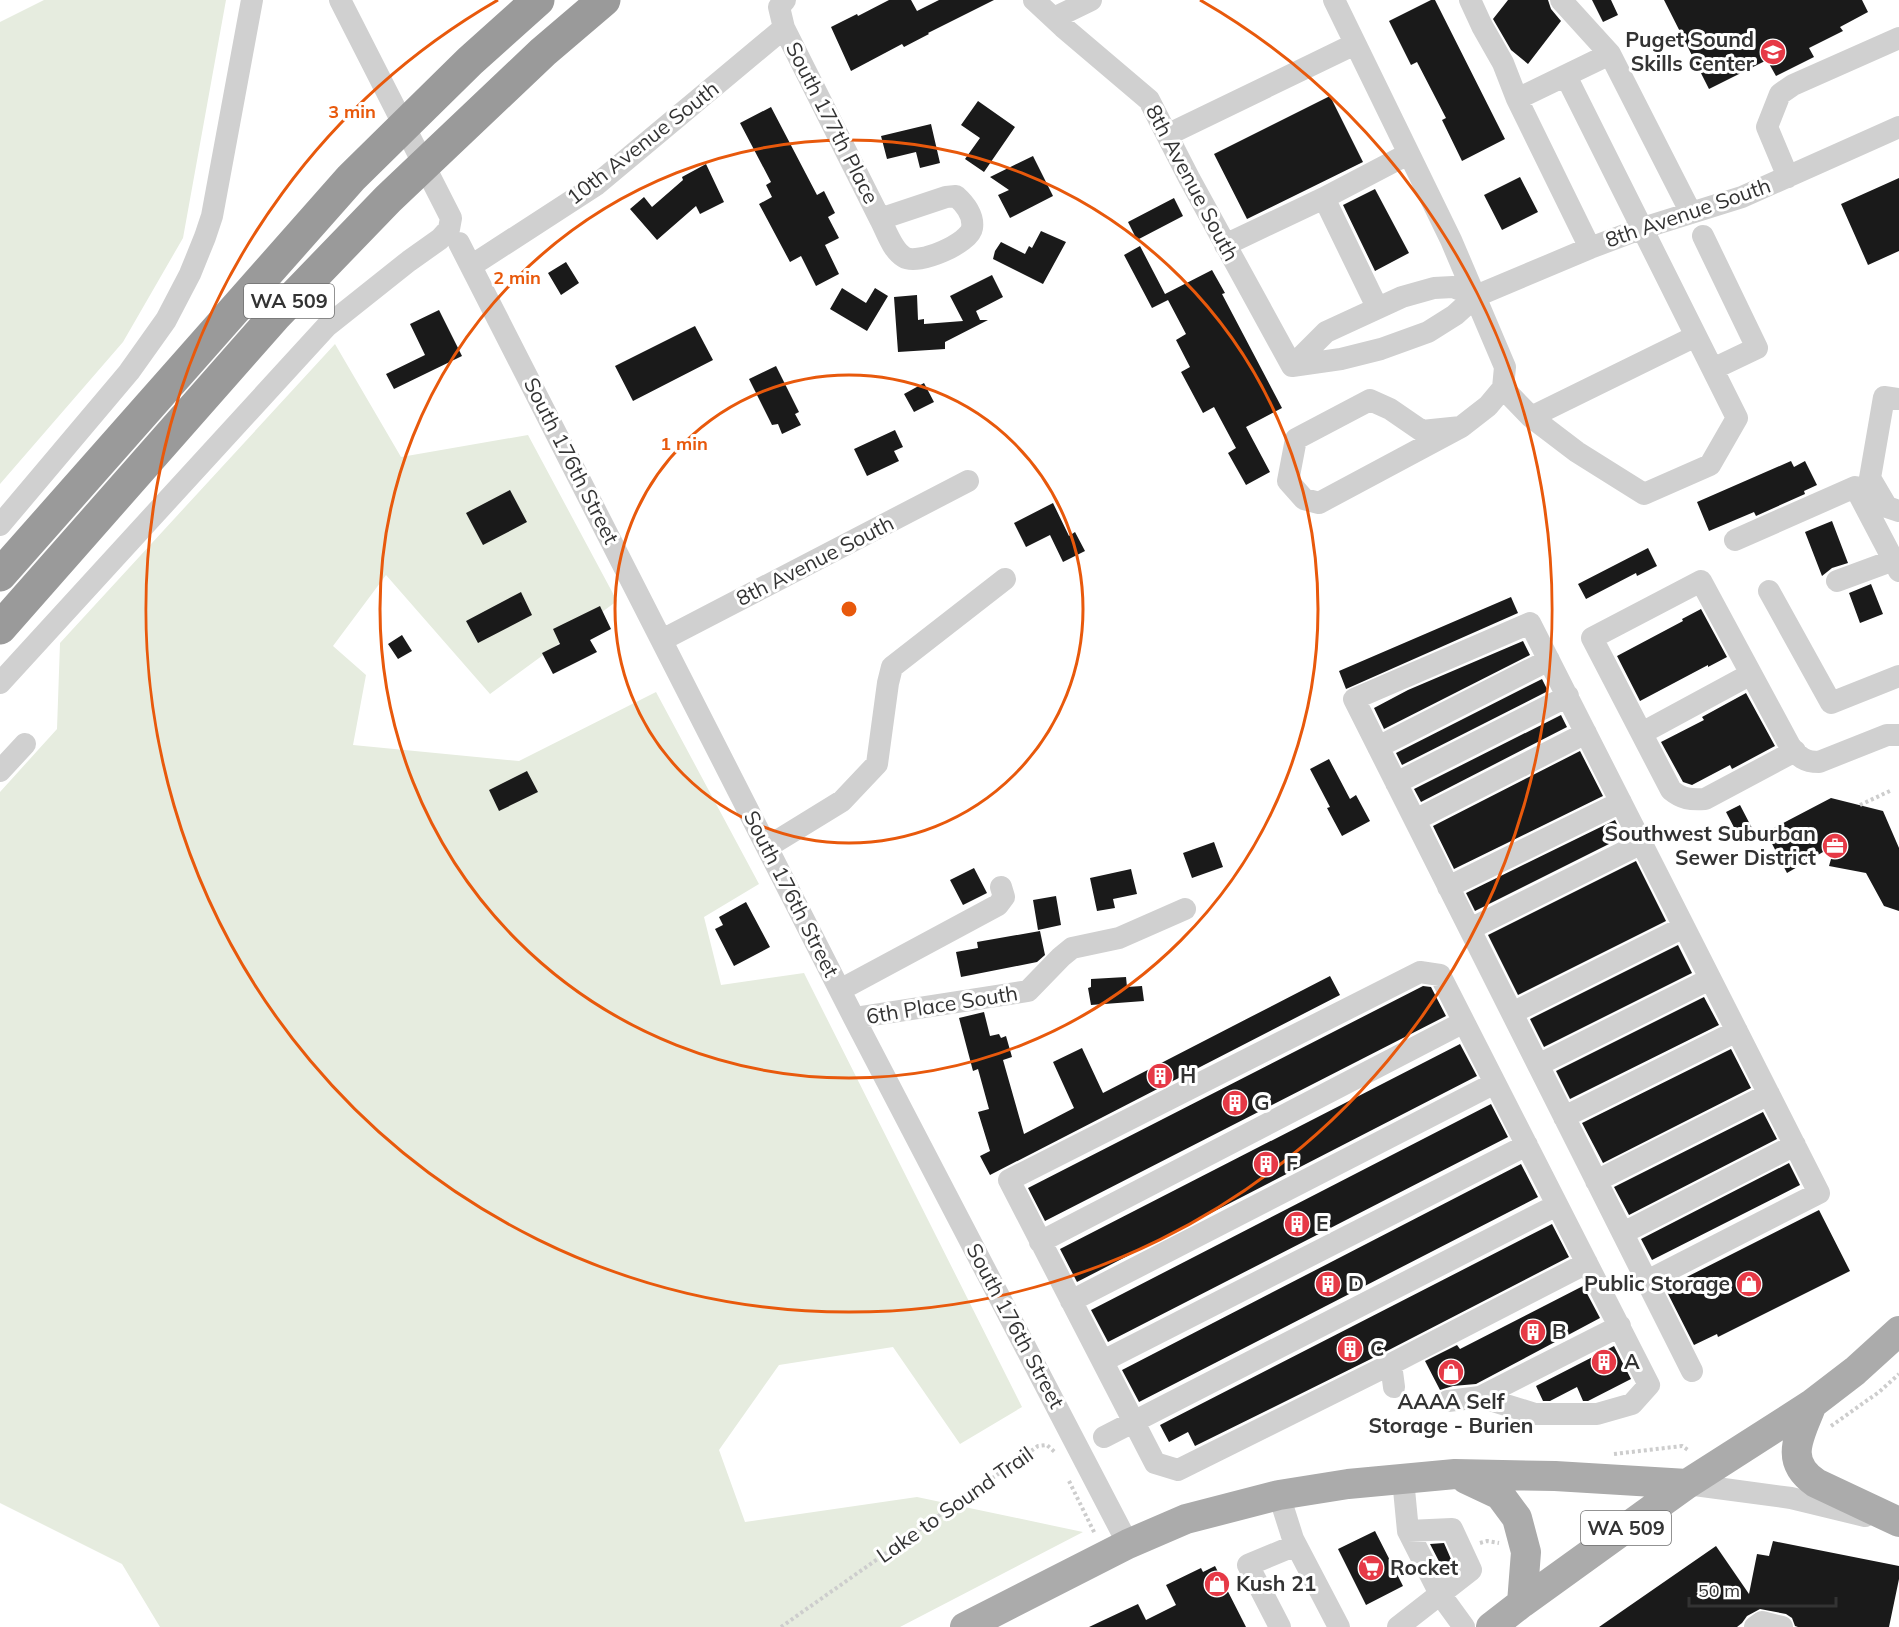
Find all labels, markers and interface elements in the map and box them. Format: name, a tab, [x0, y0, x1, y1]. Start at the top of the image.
place label: Puget Sound Skills Center	[1625, 26, 1755, 76]
street label: South 177th Place	[781, 37, 885, 208]
school or university icon: Puget Sound Skills Center	[1758, 37, 1788, 67]
street label: 10th Avenue South	[561, 75, 724, 210]
text: 3 min	[328, 100, 376, 123]
street label: 8th Avenue South	[1141, 100, 1245, 265]
street label: 8th Avenue South	[1602, 172, 1774, 253]
text: 2 min	[493, 266, 541, 289]
road number: WA 509	[244, 284, 334, 318]
street label: South 176th Street	[519, 373, 625, 548]
text: 1 min	[660, 432, 708, 455]
street label: 8th Avenue South	[731, 509, 898, 611]
centre of rings	[839, 599, 859, 619]
street label: South 176th Street	[739, 806, 845, 981]
place label: Southwest Suburban Sewer District	[1604, 820, 1816, 870]
office icon: Southwest Suburban Sewer District	[1820, 831, 1850, 861]
street label: 6th Place South	[864, 979, 1019, 1029]
building icon: H	[1145, 1061, 1175, 1091]
place label: H	[1180, 1062, 1196, 1088]
building icon: G	[1220, 1088, 1250, 1118]
place label: G	[1254, 1089, 1270, 1115]
building icon: F	[1251, 1149, 1281, 1179]
place label: F	[1286, 1150, 1298, 1176]
building icon: E	[1282, 1209, 1312, 1239]
place label: E	[1316, 1210, 1329, 1236]
street label: South 176th Street	[961, 1238, 1070, 1413]
building icon: D	[1313, 1269, 1343, 1299]
shop icon: Public Storage	[1734, 1269, 1764, 1299]
place label: D	[1348, 1270, 1364, 1296]
place label: Public Storage	[1584, 1270, 1730, 1296]
building icon: B	[1518, 1317, 1548, 1347]
place label: B	[1552, 1318, 1567, 1344]
building icon: C	[1335, 1334, 1365, 1364]
place label: C	[1370, 1335, 1384, 1361]
building icon: A	[1589, 1347, 1619, 1377]
place label: A	[1624, 1348, 1640, 1374]
shop icon: AAAA Self Storage - Burien	[1436, 1357, 1466, 1387]
place label: AAAA Self Storage - Burien	[1368, 1388, 1534, 1438]
street label: Lake to Sound Trail	[871, 1440, 1038, 1568]
road number: WA 509	[1581, 1511, 1671, 1545]
supermarket icon: Rocket	[1356, 1553, 1386, 1583]
place label: Rocket	[1390, 1554, 1458, 1580]
shop icon: Kush 21	[1202, 1569, 1232, 1599]
place label: Kush 21	[1236, 1570, 1316, 1596]
scale bar	[1689, 1570, 1836, 1608]
text: 50 m	[1698, 1579, 1740, 1602]

